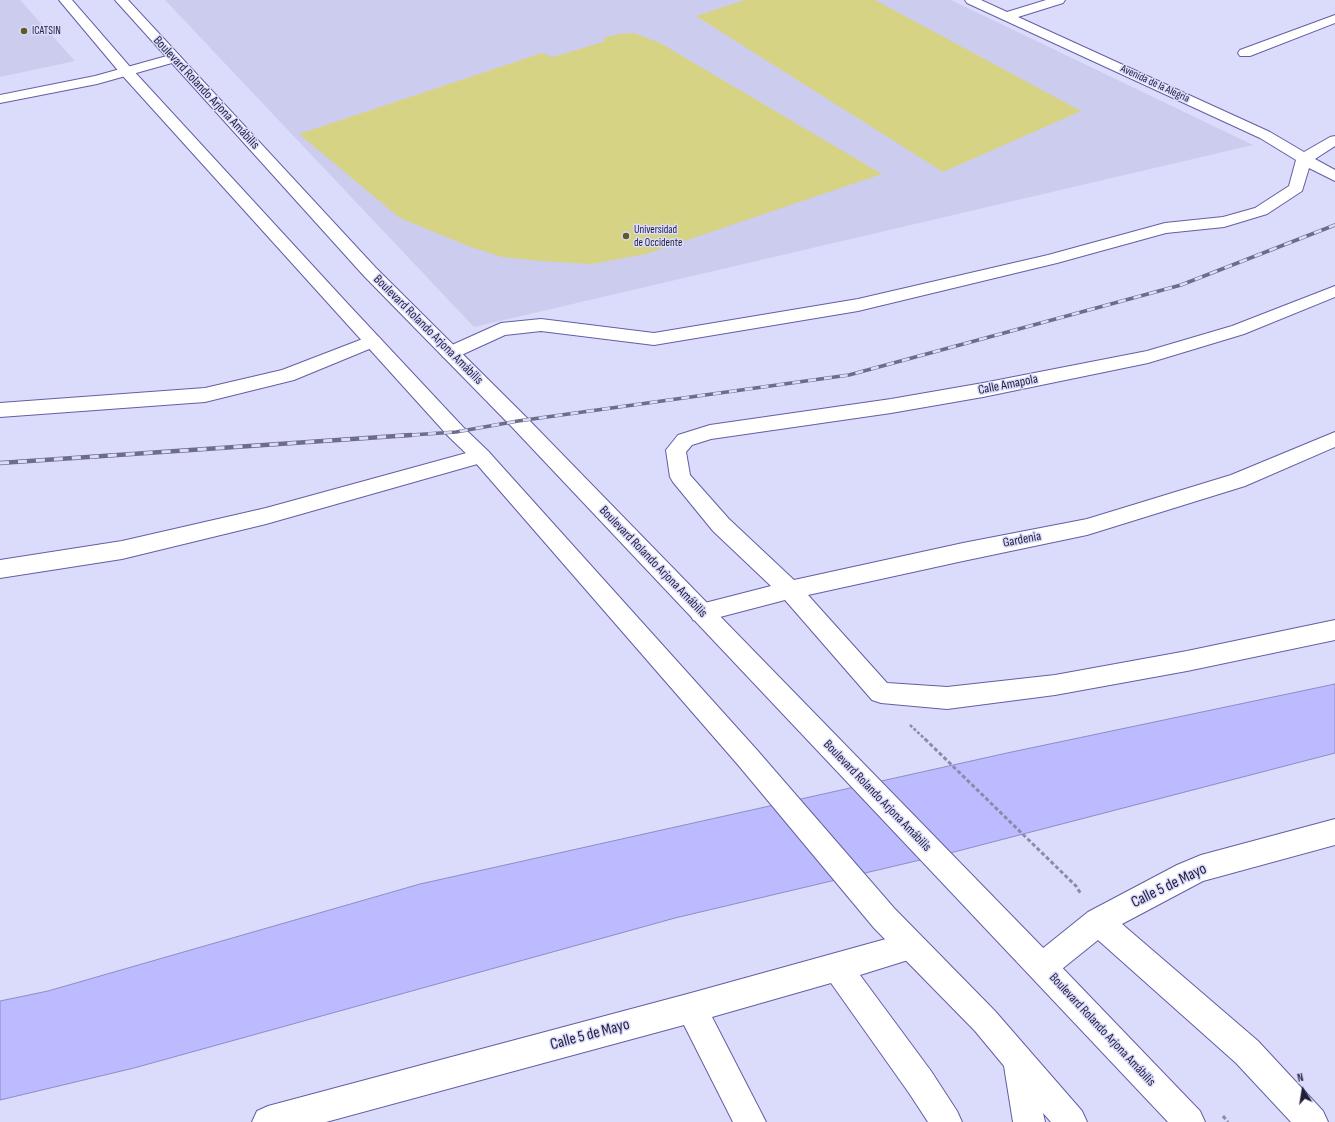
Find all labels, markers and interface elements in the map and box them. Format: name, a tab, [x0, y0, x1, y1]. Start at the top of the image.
place label: ICATSIN	[32, 24, 61, 38]
marker: ICATSIN	[19, 26, 29, 36]
street label: Boulevard Rolando Arjona Amábilis	[150, 33, 262, 153]
street label: Avenida de la Alegría	[1118, 62, 1192, 106]
place label: Universidad de Occidente	[634, 223, 682, 249]
marker: Universidad de Occidente	[621, 231, 631, 241]
street label: Boulevard Rolando Arjona Amábilis	[370, 272, 486, 388]
street label: Calle Amapola	[977, 372, 1039, 398]
street label: Boulevard Rolando Arjona Amábilis	[596, 503, 710, 621]
street label: Gardenia	[1002, 529, 1042, 551]
street label: Boulevard Rolando Arjona Amábilis	[820, 737, 934, 855]
street label: Calle 5 de Mayo	[1128, 860, 1210, 912]
street label: Boulevard Rolando Arjona Amábilis	[1046, 970, 1158, 1090]
street label: Calle 5 de Mayo	[548, 1015, 632, 1055]
north arrow	[1283, 1070, 1323, 1110]
text: N	[1296, 1071, 1305, 1085]

